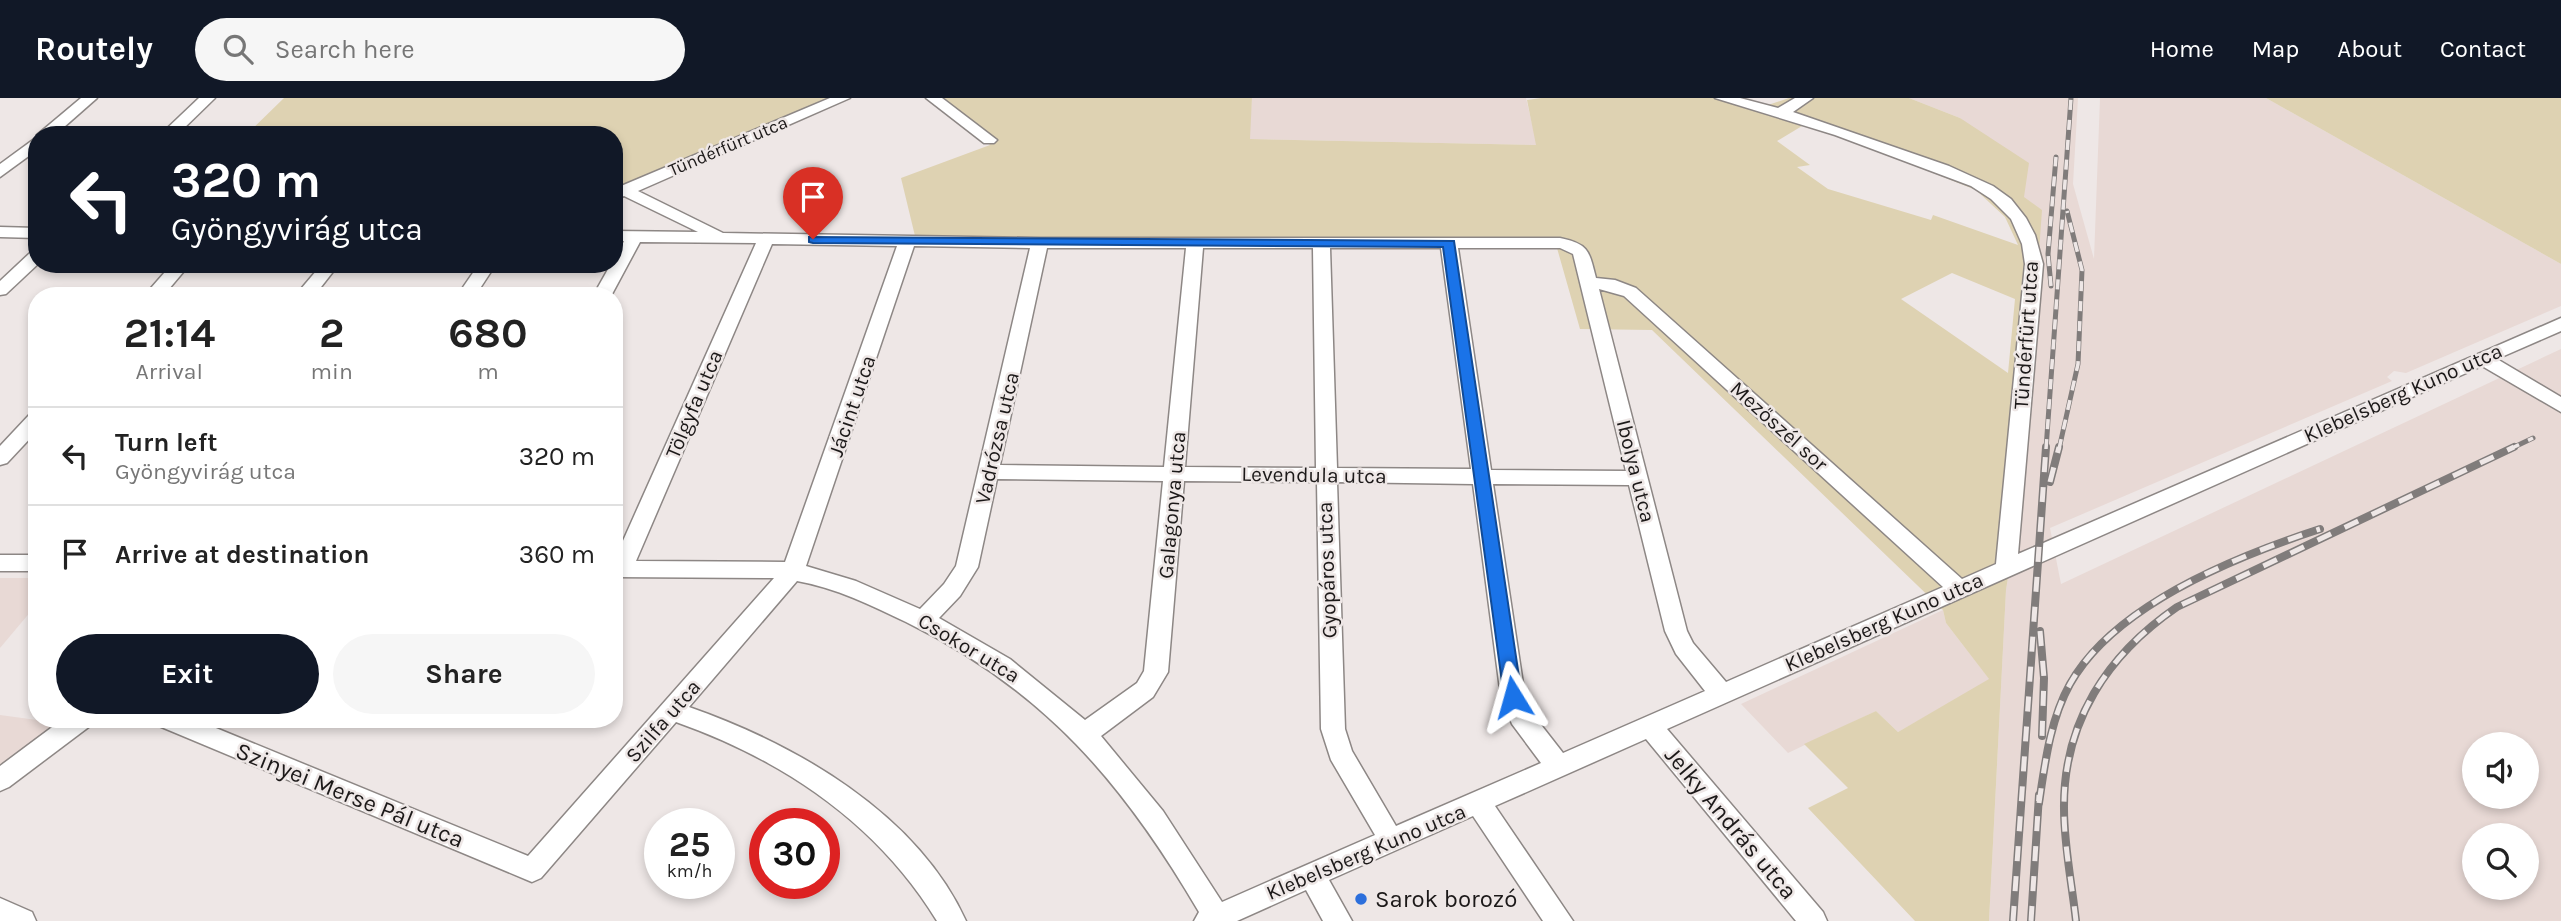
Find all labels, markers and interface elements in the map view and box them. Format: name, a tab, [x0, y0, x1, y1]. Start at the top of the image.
search box	[195, 18, 685, 81]
text: Routely	[35, 30, 153, 68]
icon: search	[219, 30, 257, 68]
text: Search here	[275, 34, 415, 65]
text: Home	[2150, 35, 2214, 63]
text: Map	[2252, 35, 2299, 63]
text: About	[2337, 35, 2402, 63]
text: Contact	[2440, 35, 2526, 63]
street label: Tündérfürt utca	[665, 111, 791, 181]
text: 320 m	[171, 152, 321, 209]
icon: left	[56, 154, 147, 245]
pin	[783, 167, 843, 239]
icon: arrive	[794, 178, 832, 216]
text: Gyöngyvirág utca	[171, 211, 423, 248]
street label: Tündérfürt utca	[2009, 260, 2043, 410]
text: 21:14	[123, 308, 215, 358]
text: 2	[319, 308, 344, 358]
text: 680	[448, 308, 528, 358]
street label: Klebelsberg Kuno utca	[2300, 338, 2506, 448]
street label: Tölgyfa utca	[660, 346, 728, 462]
street label: Jácint utca	[823, 352, 881, 460]
text: Arrival	[136, 358, 203, 385]
text: min	[311, 358, 353, 385]
text: m	[477, 358, 499, 385]
street label: Vadrózsa utca	[970, 370, 1024, 506]
street label: Mezőszél sor	[1725, 376, 1833, 476]
street label: Ibolya utca	[1612, 417, 1660, 525]
text: Turn left	[115, 427, 217, 458]
street label: Galagonya utca	[1154, 430, 1190, 580]
icon: left	[56, 437, 94, 475]
text: 320 m	[519, 441, 595, 472]
text: Gyöngyvirág utca	[115, 458, 296, 485]
street label: Levendula utca	[1241, 462, 1387, 488]
street label: Gyopáros utca	[1313, 501, 1341, 639]
icon: arrive	[56, 535, 94, 573]
text: Arrive at destination	[115, 539, 369, 570]
text: 360 m	[519, 539, 595, 570]
street label: Klebelsberg Kuno utca	[1781, 567, 1987, 677]
street label: Csokor utca	[914, 608, 1024, 688]
button: Exit	[56, 634, 319, 714]
button: Share	[333, 634, 595, 714]
position arrow	[1476, 660, 1550, 734]
street label: Szilfa utca	[621, 675, 705, 767]
map controls	[2462, 732, 2539, 900]
button: sound	[2462, 732, 2539, 809]
street label: Szinyei Merse Pál utca	[232, 736, 468, 854]
street label: Jelky András utca	[1659, 741, 1803, 905]
street label: Klebelsberg Kuno utca	[1263, 799, 1469, 905]
speed limit sign: 30	[749, 808, 840, 899]
button: search	[2462, 823, 2539, 900]
text: 25	[669, 824, 710, 865]
text: km/h	[667, 860, 712, 882]
place label: Sarok borozó	[1375, 885, 1517, 913]
marker: Sarok borozó	[1353, 891, 1369, 907]

